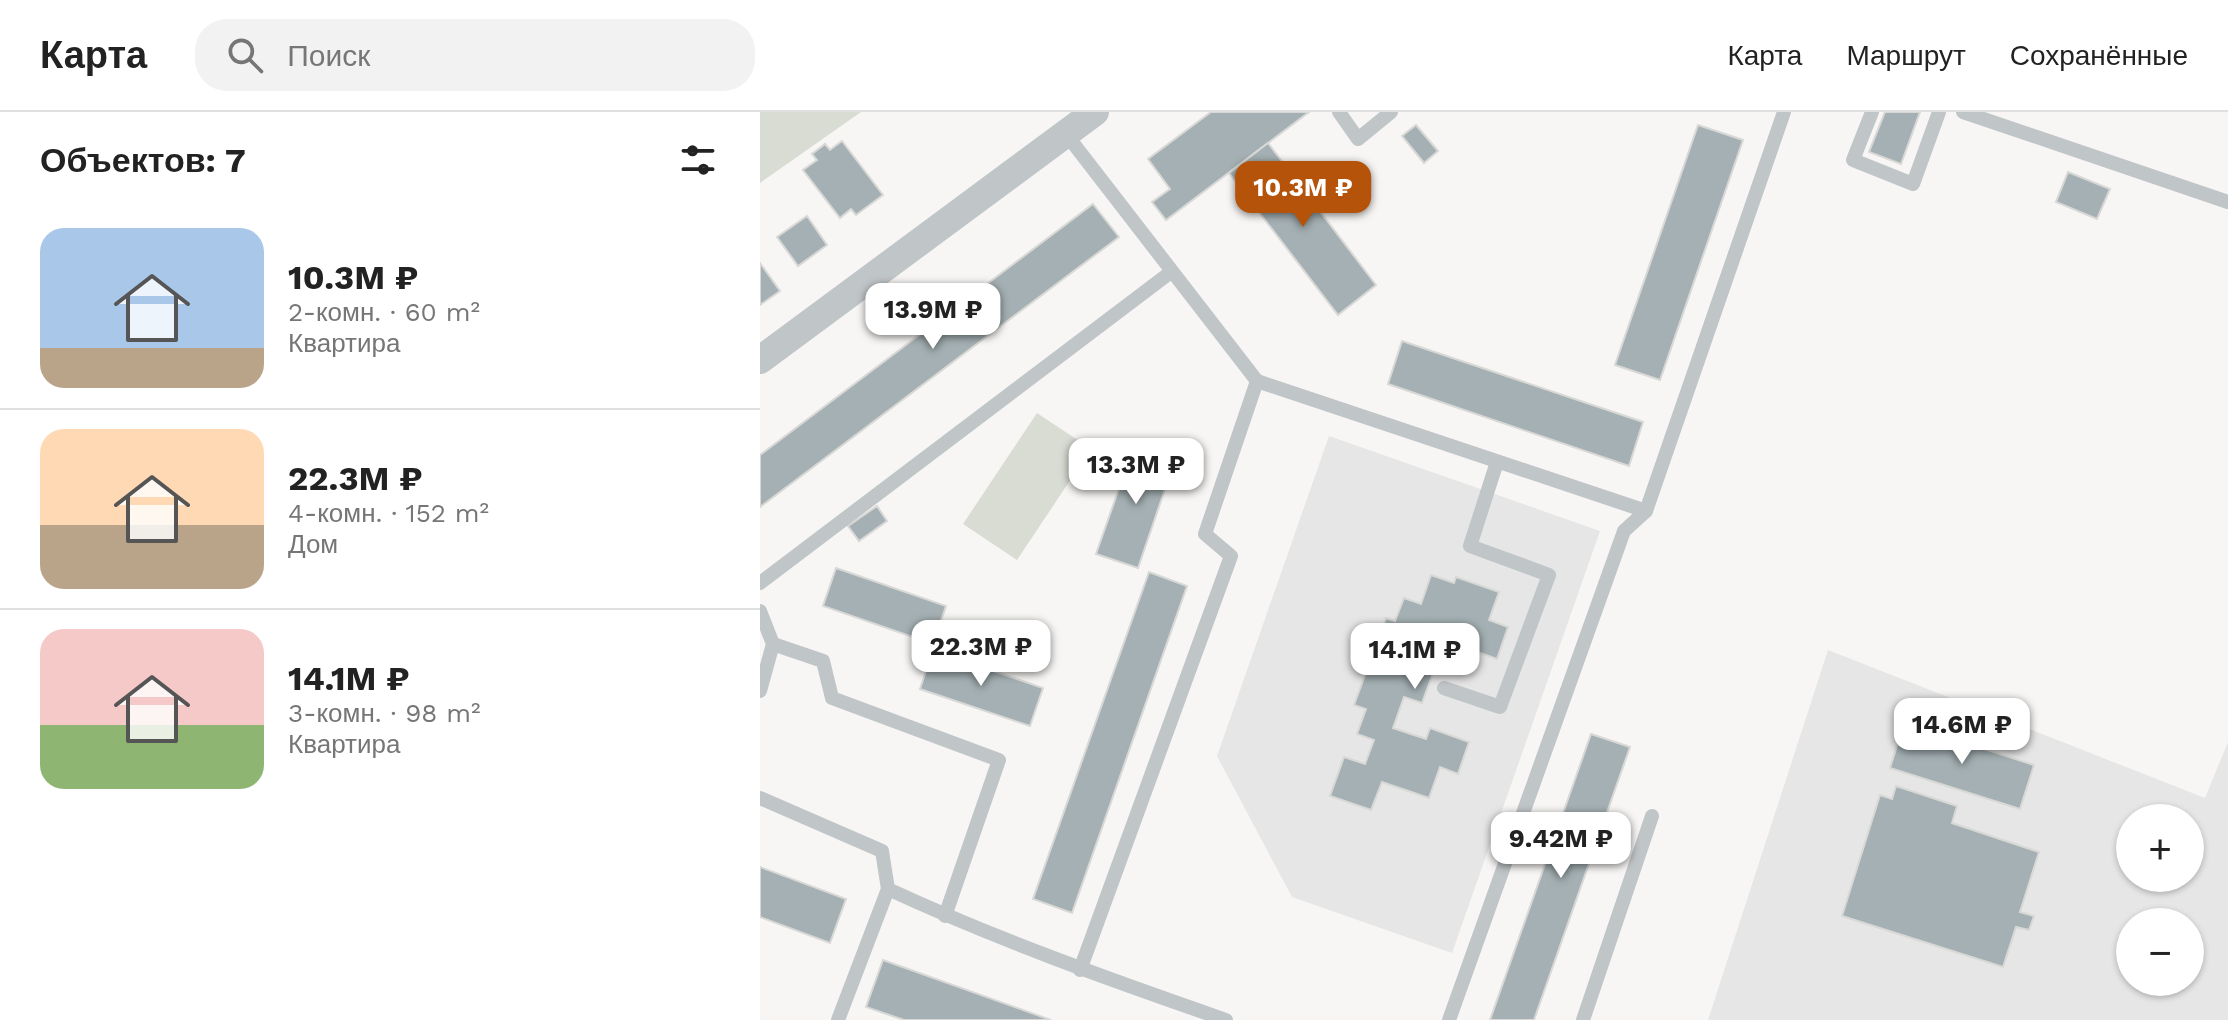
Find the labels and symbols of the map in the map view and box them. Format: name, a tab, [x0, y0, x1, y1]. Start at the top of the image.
pin: 10.3M ₽	[1229, 161, 1377, 229]
pin: 13.9M ₽	[859, 283, 1007, 351]
pin: 13.3M ₽	[1062, 438, 1210, 506]
pin: 22.3M ₽	[907, 620, 1055, 688]
pin: 14.1M ₽	[1341, 623, 1489, 691]
pin: 14.6M ₽	[1888, 698, 2036, 766]
pin: 9.42M ₽	[1487, 812, 1635, 880]

